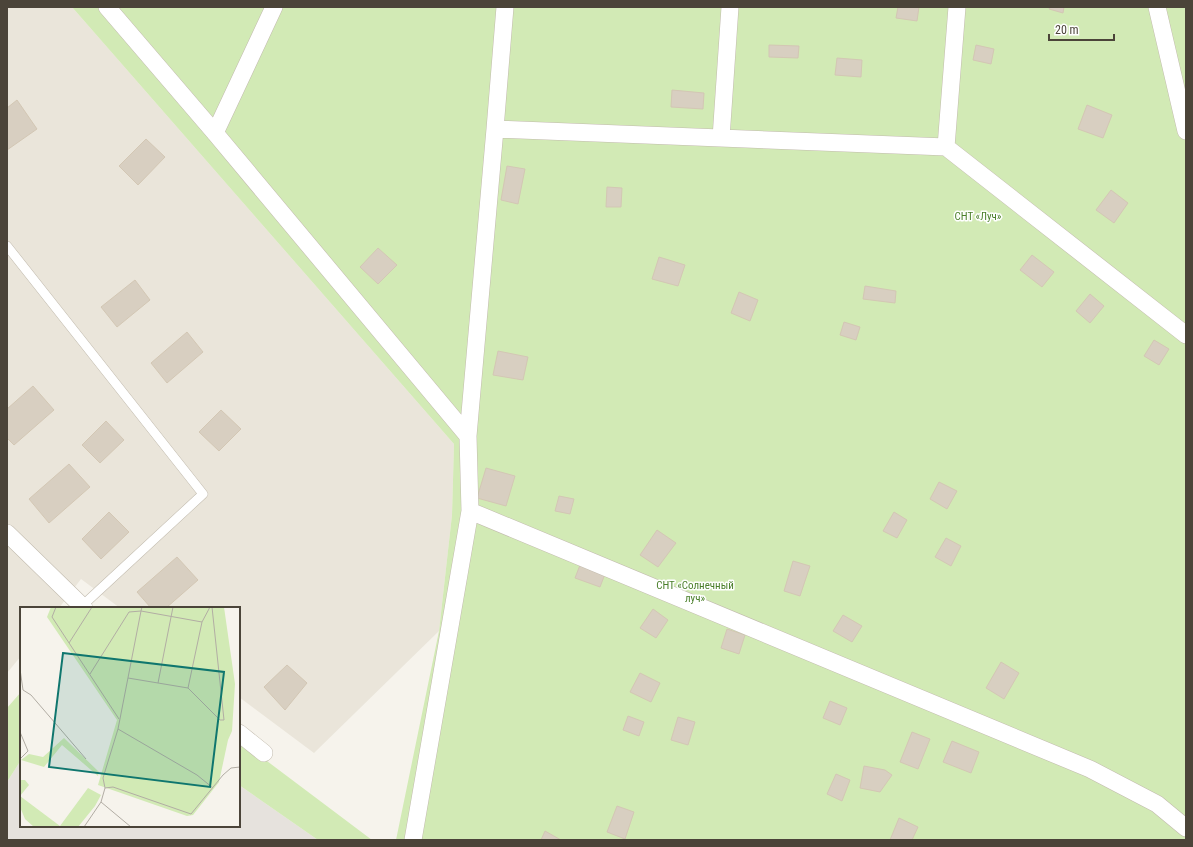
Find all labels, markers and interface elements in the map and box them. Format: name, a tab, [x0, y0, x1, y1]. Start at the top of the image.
scale bar	[1049, 16, 1114, 42]
text: 20 m	[1055, 23, 1079, 37]
park label: СНТ «Луч»	[955, 210, 1002, 223]
park label: СНТ «Солнечный луч»	[656, 579, 734, 605]
inset map	[20, 607, 240, 827]

